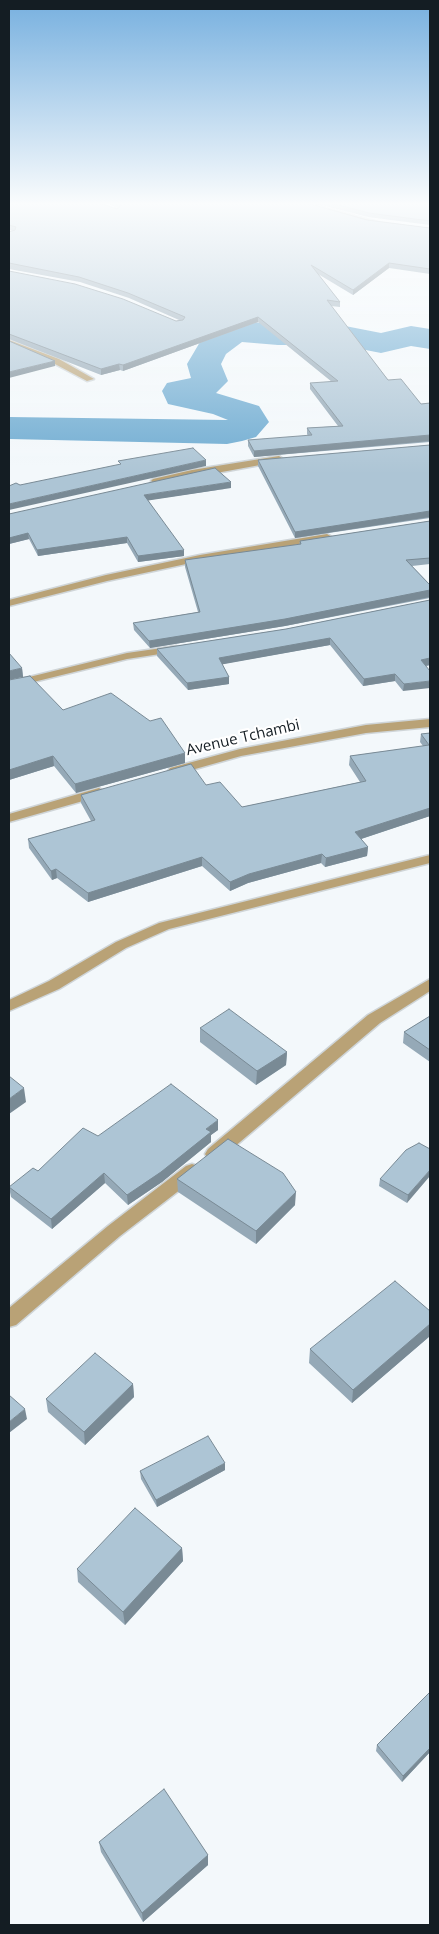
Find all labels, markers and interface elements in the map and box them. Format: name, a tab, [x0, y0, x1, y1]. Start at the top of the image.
street label: Avenue Tchambi	[184, 716, 302, 760]

